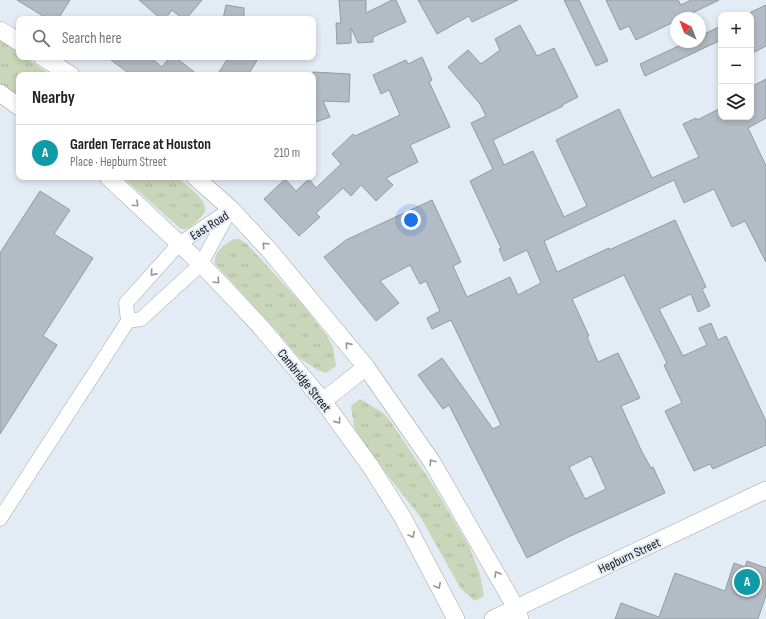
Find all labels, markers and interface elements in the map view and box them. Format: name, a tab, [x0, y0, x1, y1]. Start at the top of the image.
north arrow	[670, 12, 706, 48]
map controls	[718, 12, 754, 120]
button: +	[718, 12, 754, 48]
search box	[16, 16, 316, 60]
icon: search	[30, 27, 52, 49]
text: Search here	[62, 29, 122, 48]
button: −	[718, 48, 754, 84]
button: layers	[718, 84, 754, 120]
text: Nearby	[32, 88, 75, 108]
text: Garden Terrace at Houston	[70, 135, 211, 154]
text: A	[42, 145, 48, 161]
text: 210 m	[274, 145, 300, 161]
text: Place · Hepburn Street	[70, 154, 167, 170]
one-way arrow	[131, 199, 139, 206]
street label: East Road	[187, 208, 232, 244]
your location	[401, 210, 421, 230]
one-way arrow	[262, 242, 270, 250]
one-way arrow	[150, 268, 158, 276]
one-way arrow	[212, 276, 220, 284]
one-way arrow	[345, 343, 352, 350]
street label: Cambridge Street	[274, 346, 334, 415]
one-way arrow	[333, 417, 340, 424]
one-way arrow	[429, 459, 437, 466]
one-way arrow	[408, 531, 415, 538]
street label: Hepburn Street	[596, 535, 663, 577]
pin: A	[734, 567, 760, 597]
one-way arrow	[494, 571, 501, 579]
one-way arrow	[434, 581, 441, 589]

